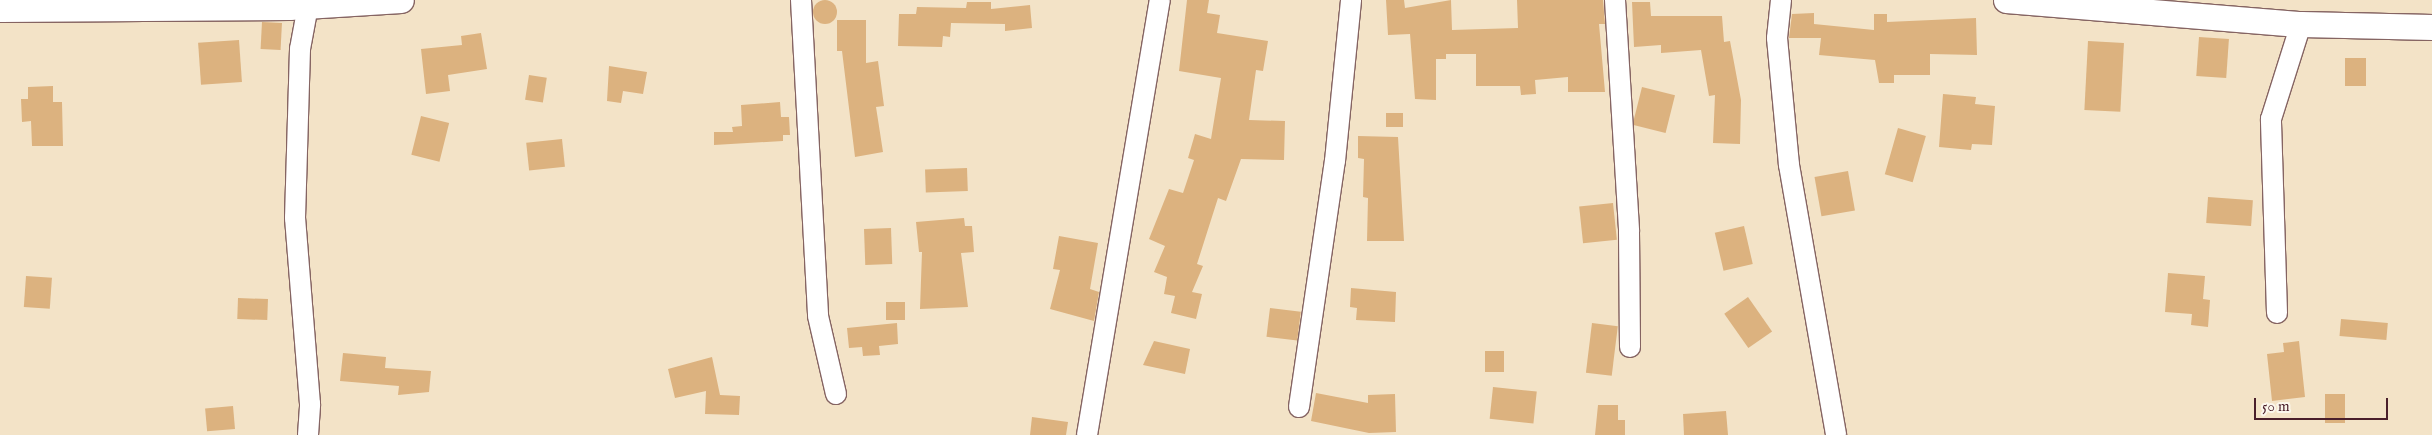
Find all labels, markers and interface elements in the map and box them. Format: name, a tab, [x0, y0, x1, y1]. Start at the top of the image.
scale bar	[2257, 388, 2391, 420]
text: 50 m	[2262, 397, 2290, 416]

